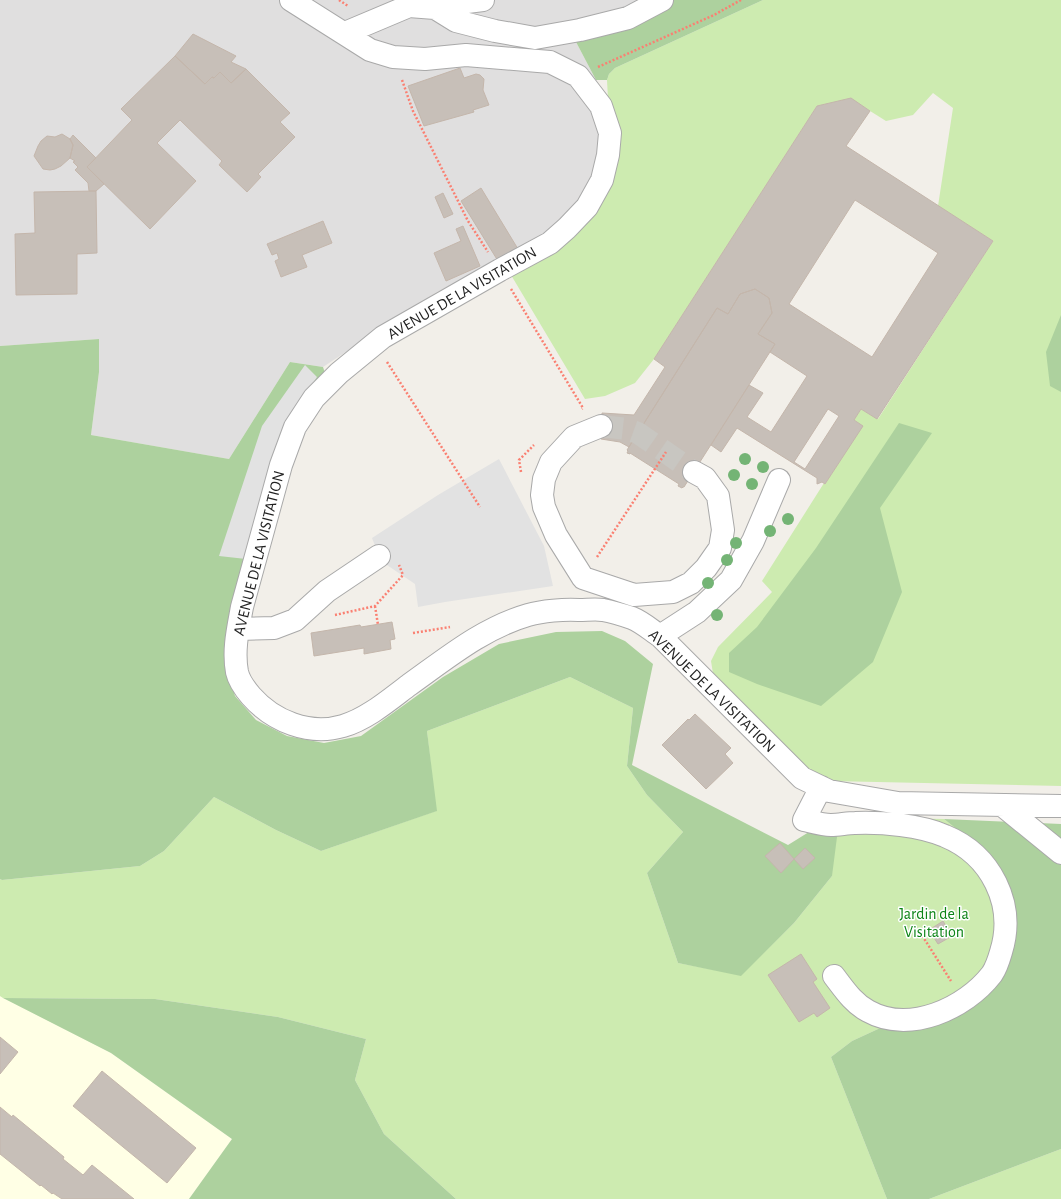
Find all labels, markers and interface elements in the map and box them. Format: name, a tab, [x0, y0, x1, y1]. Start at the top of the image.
street label: AVENUE DE LA VISITATION	[385, 244, 539, 342]
street label: AVENUE DE LA VISITATION	[231, 469, 287, 637]
street label: AVENUE DE LA VISITATION	[646, 626, 778, 756]
park label: Jardin de la Visitation	[899, 906, 969, 940]

